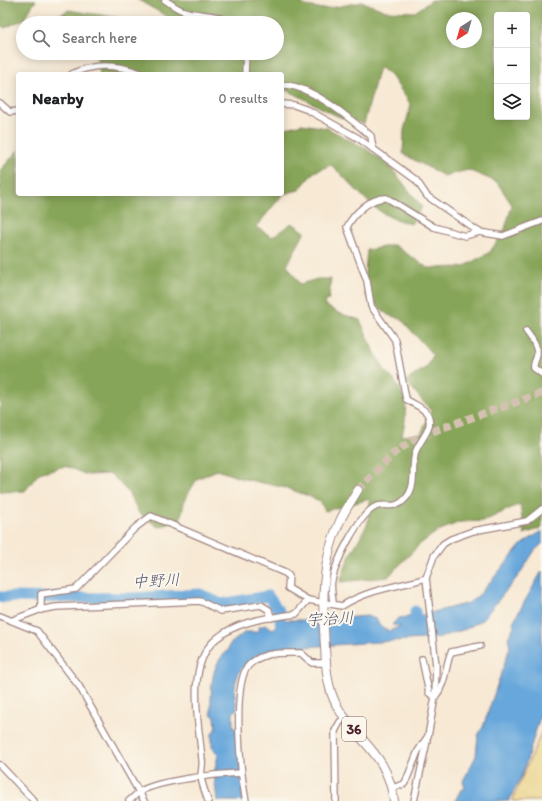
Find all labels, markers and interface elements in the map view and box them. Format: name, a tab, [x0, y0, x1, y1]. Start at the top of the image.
north arrow	[446, 12, 482, 48]
map controls	[494, 12, 530, 120]
button: +	[494, 12, 530, 48]
search box	[16, 16, 284, 60]
icon: search	[30, 27, 52, 49]
text: Search here	[62, 29, 137, 47]
button: −	[494, 48, 530, 84]
button: layers	[494, 84, 530, 120]
text: Nearby	[32, 88, 84, 108]
text: 0 results	[218, 91, 268, 106]
water label: 中野川	[132, 570, 180, 591]
water label: 宇治川	[306, 608, 354, 629]
road number: 36	[342, 717, 366, 741]

